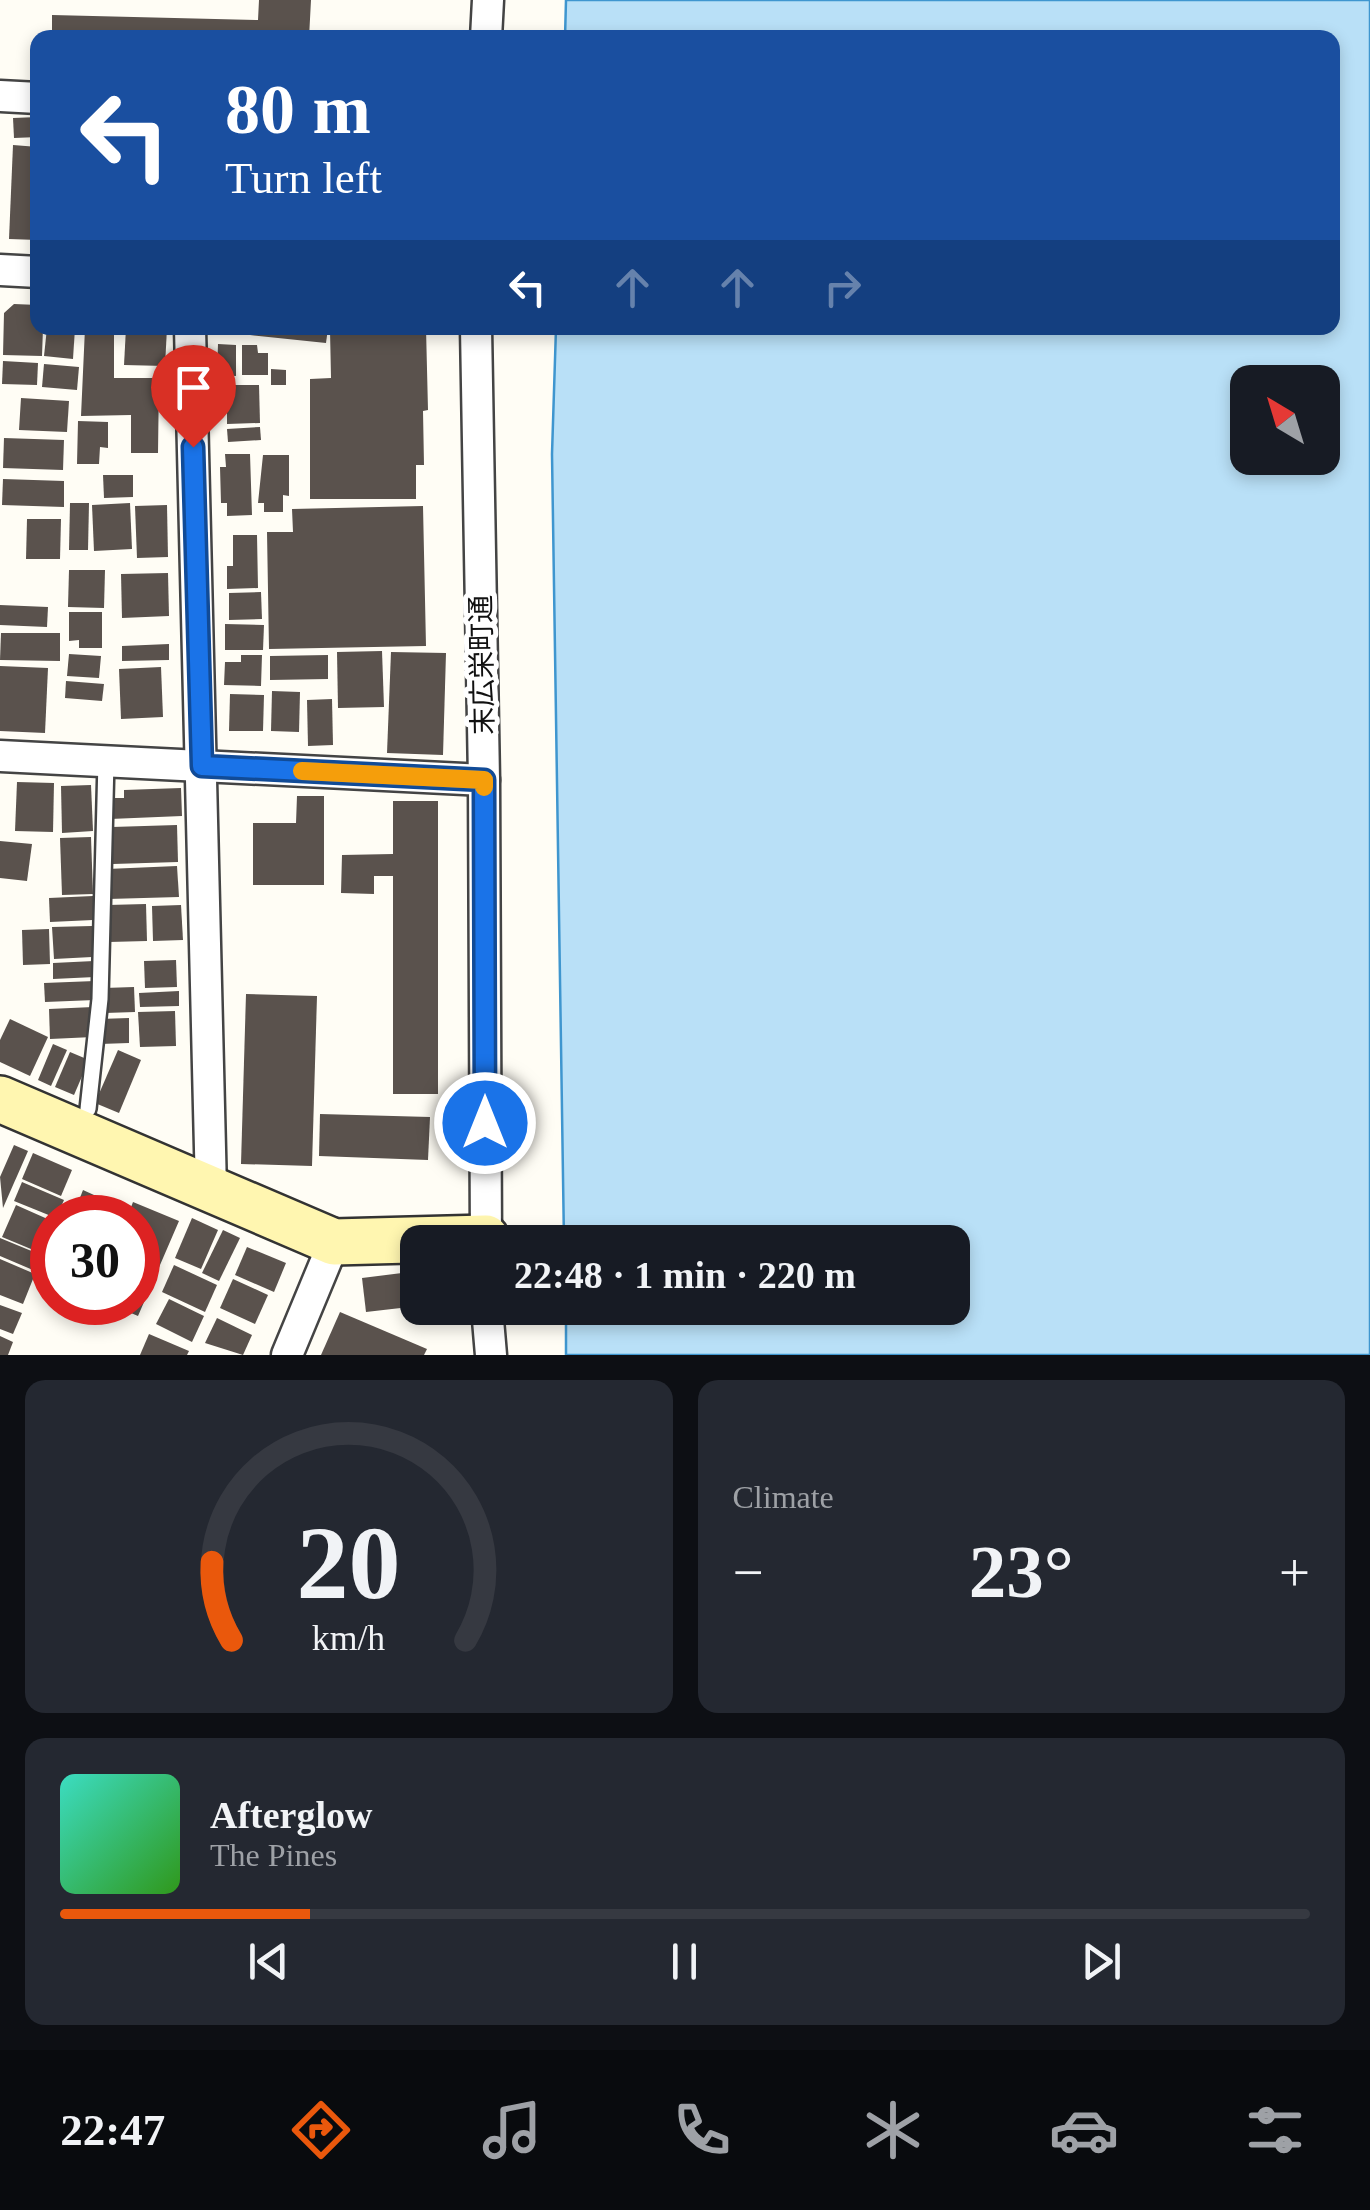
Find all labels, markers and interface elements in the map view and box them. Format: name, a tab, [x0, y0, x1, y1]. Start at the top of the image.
icon: left	[60, 70, 190, 200]
text: 80 m	[225, 71, 371, 148]
text: Turn left	[225, 153, 382, 203]
icon: left	[500, 260, 555, 315]
icon: ahead	[605, 260, 660, 315]
icon: ahead	[710, 260, 765, 315]
icon: right	[815, 260, 870, 315]
pin	[151, 345, 236, 448]
icon: arrive	[166, 360, 221, 415]
north arrow	[1230, 365, 1340, 475]
map controls	[1230, 365, 1340, 475]
street label: 末広栄町通	[465, 595, 499, 735]
position arrow	[433, 1071, 537, 1175]
speed limit sign: 30	[30, 1195, 160, 1325]
text: 22:48 · 1 min · 220 m	[514, 1254, 856, 1296]
text: Climate	[733, 1479, 834, 1515]
text: 20	[297, 1505, 401, 1620]
text: 23°	[969, 1530, 1074, 1613]
text: −	[733, 1542, 764, 1603]
text: +	[1279, 1542, 1310, 1603]
text: km/h	[312, 1618, 386, 1658]
text: Afterglow	[210, 1794, 372, 1836]
text: The Pines	[210, 1837, 337, 1873]
icon: previous	[241, 1934, 296, 1989]
icon: pause	[657, 1934, 712, 1989]
icon: next	[1074, 1934, 1129, 1989]
icon: directions	[286, 2095, 356, 2165]
icon: music	[477, 2095, 547, 2165]
icon: phone	[667, 2095, 737, 2165]
icon: climate	[858, 2095, 928, 2165]
icon: car	[1049, 2095, 1119, 2165]
icon: filters	[1240, 2095, 1310, 2165]
text: 22:47	[60, 2105, 165, 2155]

